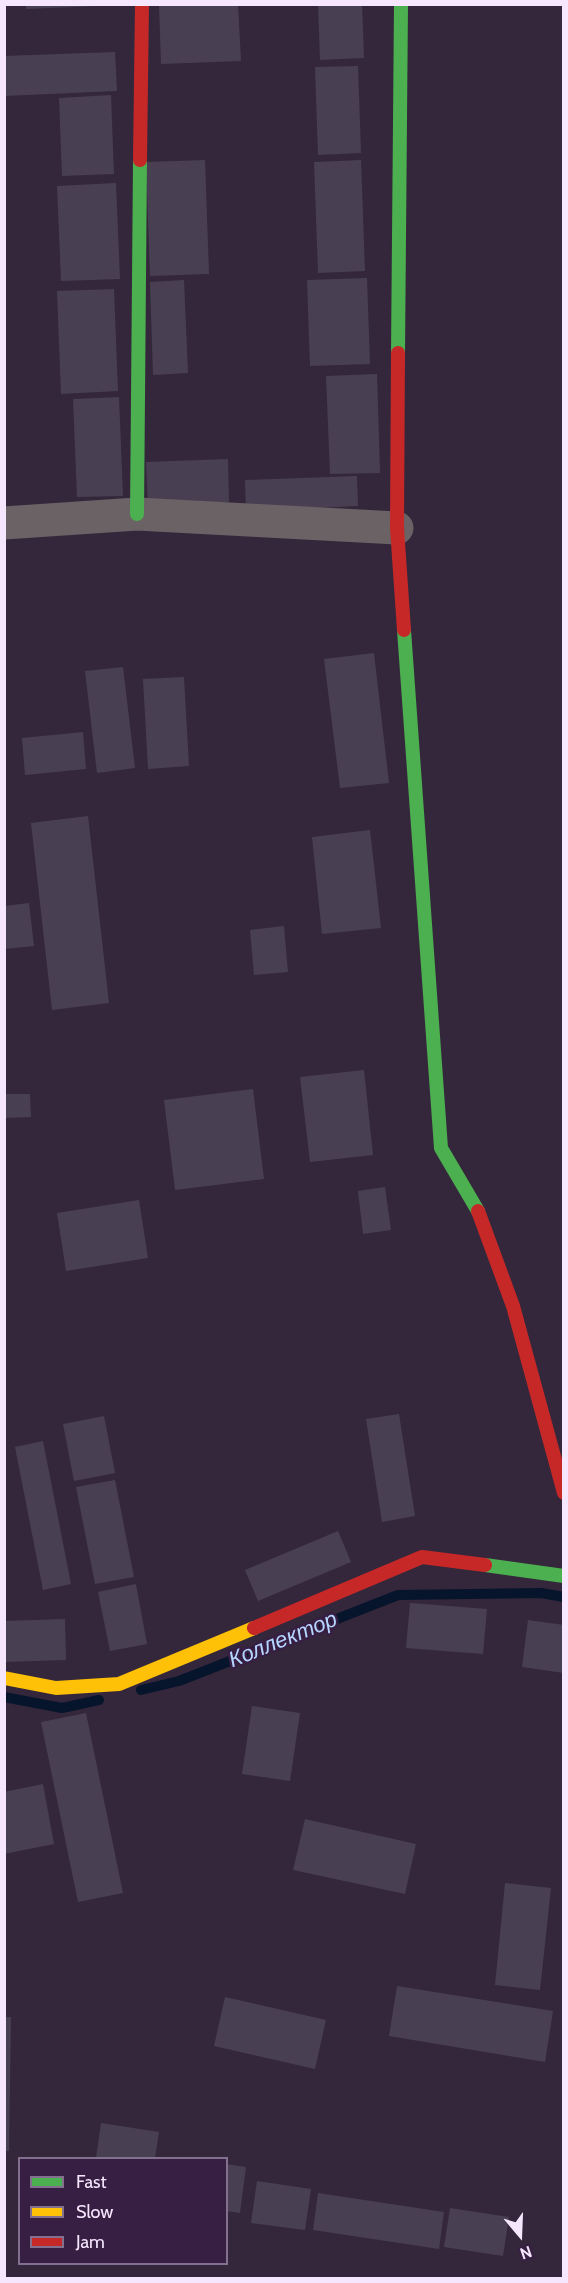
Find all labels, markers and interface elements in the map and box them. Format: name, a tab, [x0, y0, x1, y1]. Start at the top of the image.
water label: Коллектор	[225, 1606, 341, 1674]
legend	[18, 2157, 228, 2265]
text: Fast	[76, 2171, 107, 2193]
text: Slow	[76, 2201, 113, 2223]
north arrow	[490, 2205, 550, 2265]
text: Jam	[76, 2231, 105, 2253]
text: N	[518, 2242, 534, 2263]

